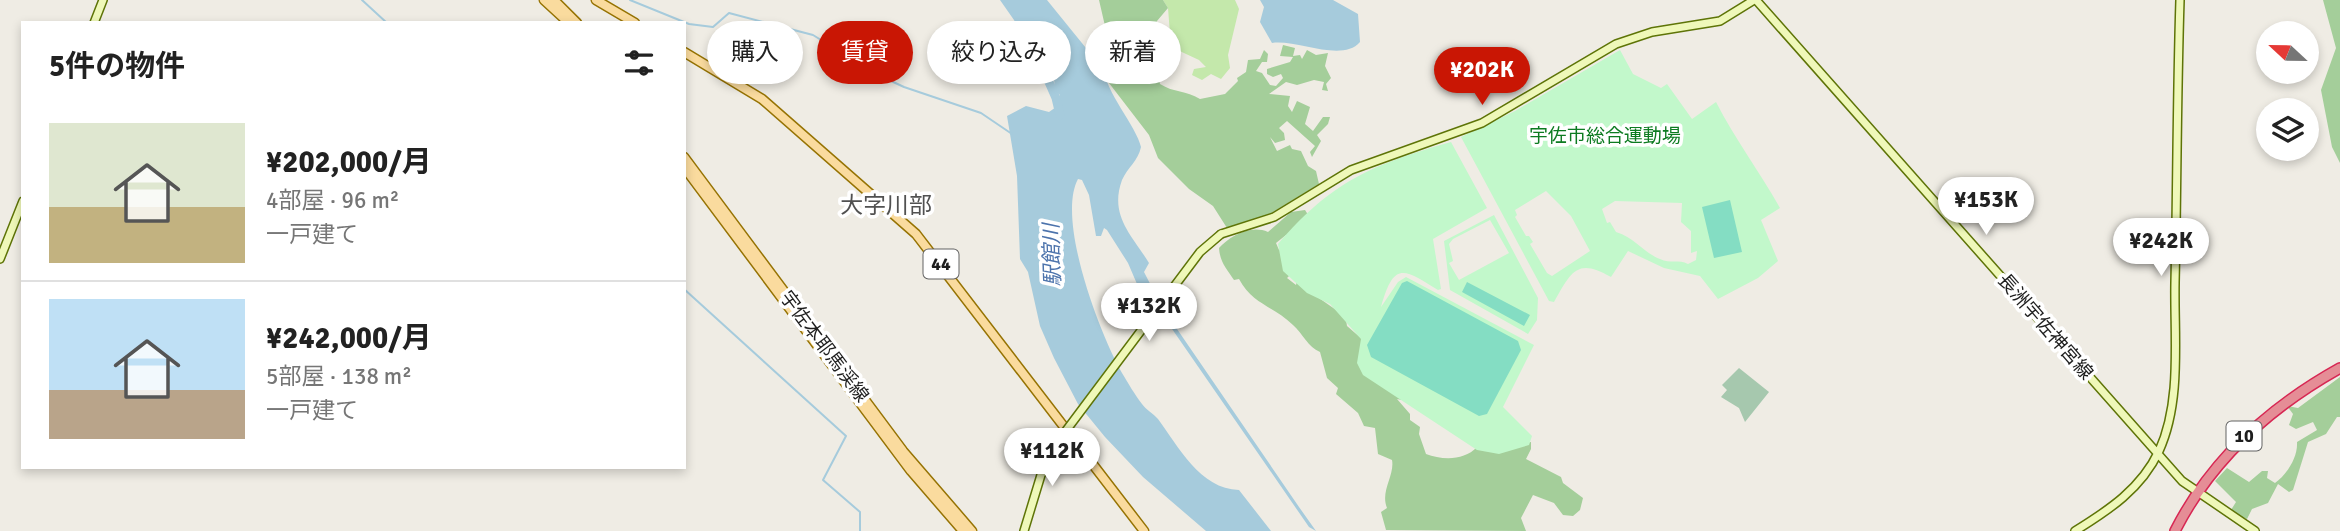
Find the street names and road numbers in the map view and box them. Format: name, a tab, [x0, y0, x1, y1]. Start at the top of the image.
road number: 44	[923, 250, 958, 278]
street label: 長洲宇佐神宮線	[1993, 269, 2098, 385]
street label: 宇佐本耶馬渓線	[775, 286, 874, 407]
road number: 10	[2226, 422, 2262, 450]

